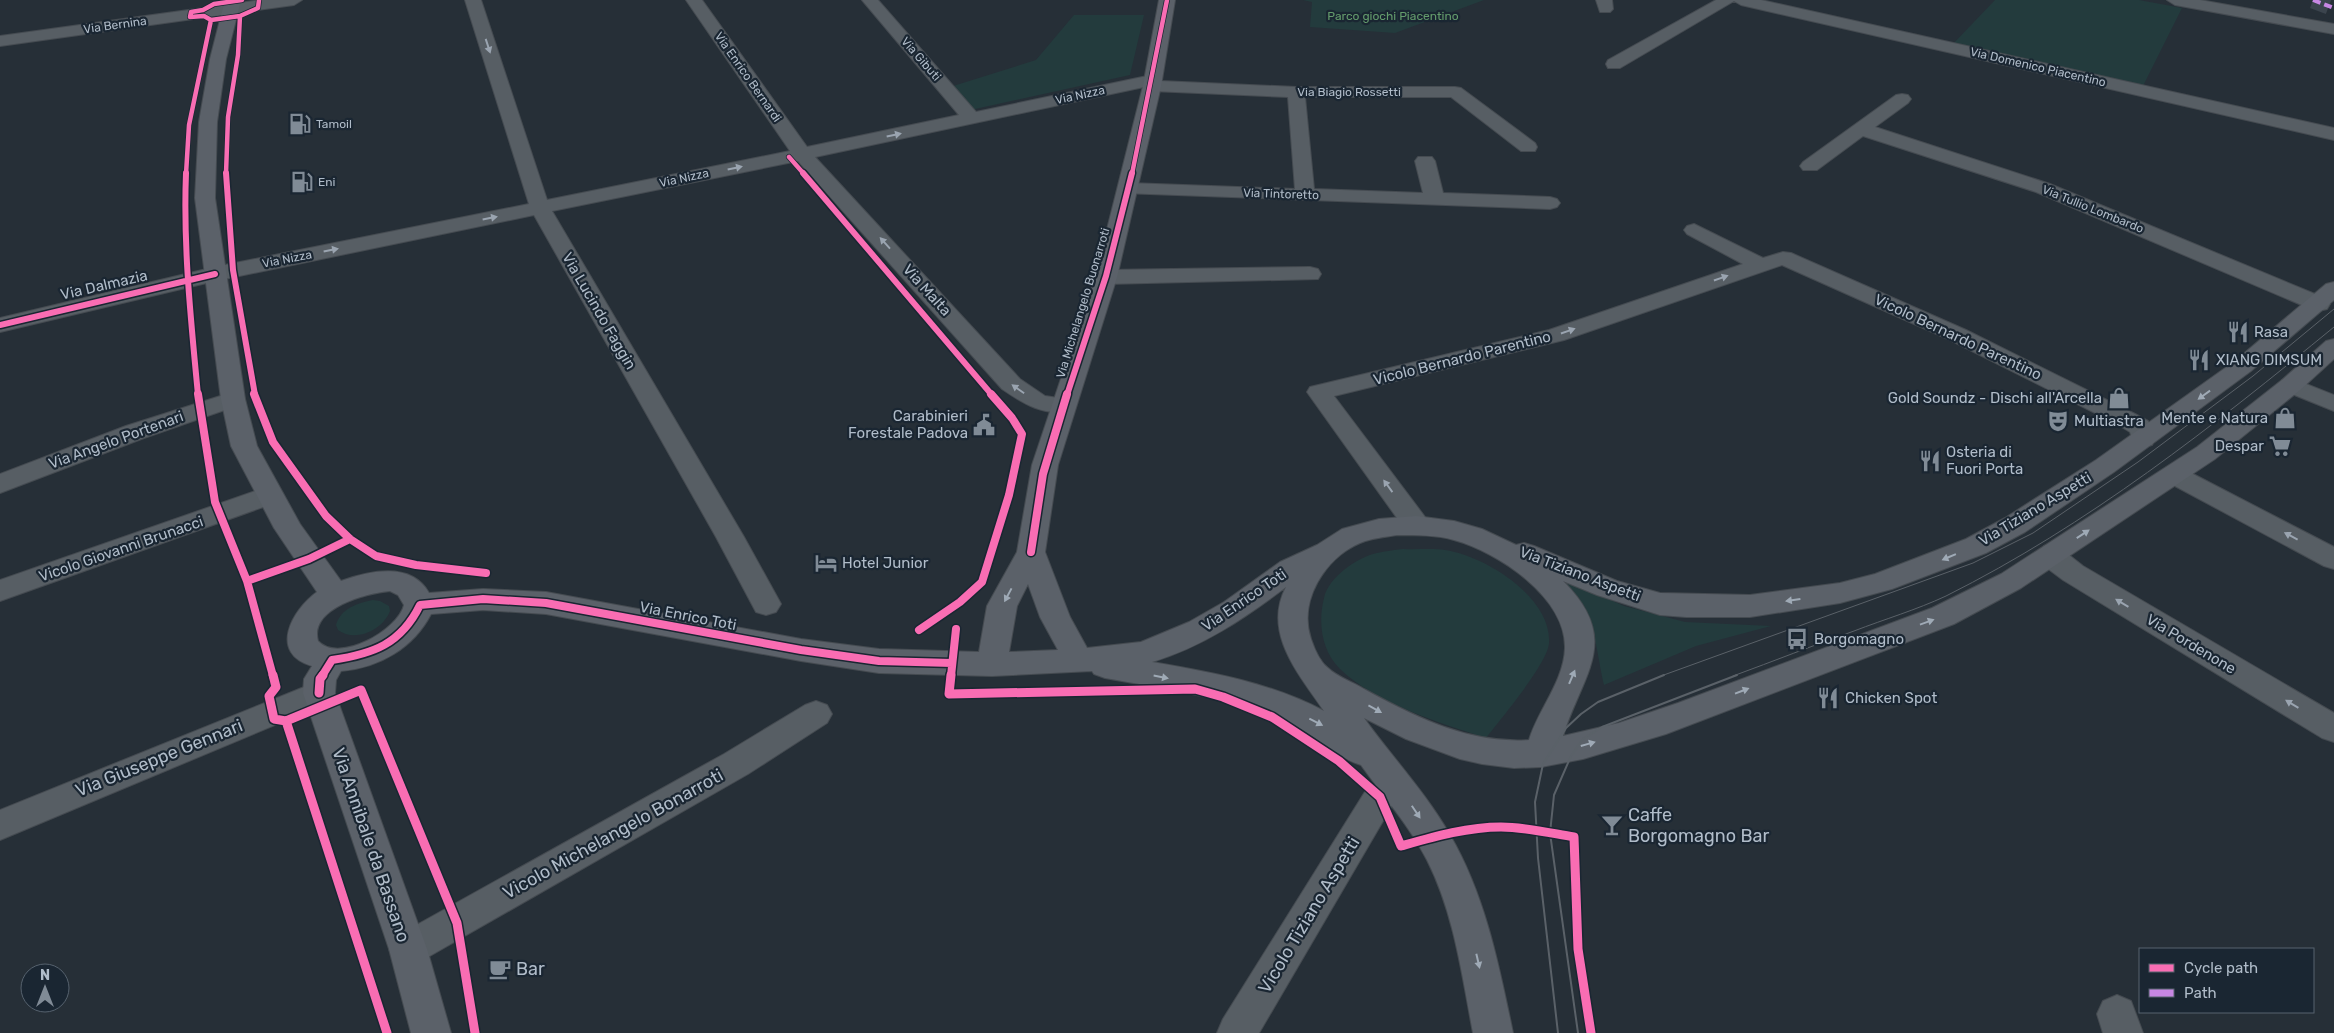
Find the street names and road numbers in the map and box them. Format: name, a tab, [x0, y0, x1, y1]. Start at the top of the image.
street label: Via Bernina	[82, 14, 148, 36]
street label: Via Enrico Bernardi	[712, 29, 784, 125]
street label: Via Gibuti	[898, 34, 944, 84]
street label: Via Domenico Piacentino	[1969, 45, 2107, 89]
street label: Via Nizza	[1054, 83, 1106, 107]
street label: Via Biagio Rossetti	[1297, 85, 1401, 99]
street label: Via Nizza	[658, 166, 710, 190]
street label: Via Tullio Lombardo	[2040, 182, 2146, 236]
street label: Via Tintoretto	[1243, 186, 1319, 202]
street label: Via Michelangelo Buonarroti	[1053, 226, 1113, 380]
street label: Via Nizza	[261, 247, 313, 271]
street label: Via Lucindo Faggin	[558, 249, 640, 373]
street label: Via Malta	[899, 260, 955, 320]
street label: Via Dalmazia	[59, 266, 149, 304]
street label: Vicolo Bernardo Parentino	[1872, 290, 2044, 384]
street label: Vicolo Bernardo Parentino	[1371, 327, 1553, 389]
street label: Via Angelo Portenari	[46, 407, 186, 473]
street label: Via Tiziano Aspetti	[1975, 468, 2095, 550]
street label: Vicolo Giovanni Brunacci	[37, 512, 205, 586]
street label: Via Tiziano Aspetti	[1517, 543, 1643, 605]
street label: Via Enrico Toti	[1198, 565, 1290, 635]
street label: Via Enrico Toti	[638, 598, 738, 634]
street label: Via Pordenone	[2143, 610, 2239, 678]
street label: Via Giuseppe Gennari	[72, 714, 246, 802]
street label: Via Annibale da Bassano	[327, 745, 415, 945]
street label: Vicolo Michelangelo Bonarroti	[499, 764, 727, 904]
street label: Vicolo Tiziano Aspetti	[1254, 833, 1364, 997]

